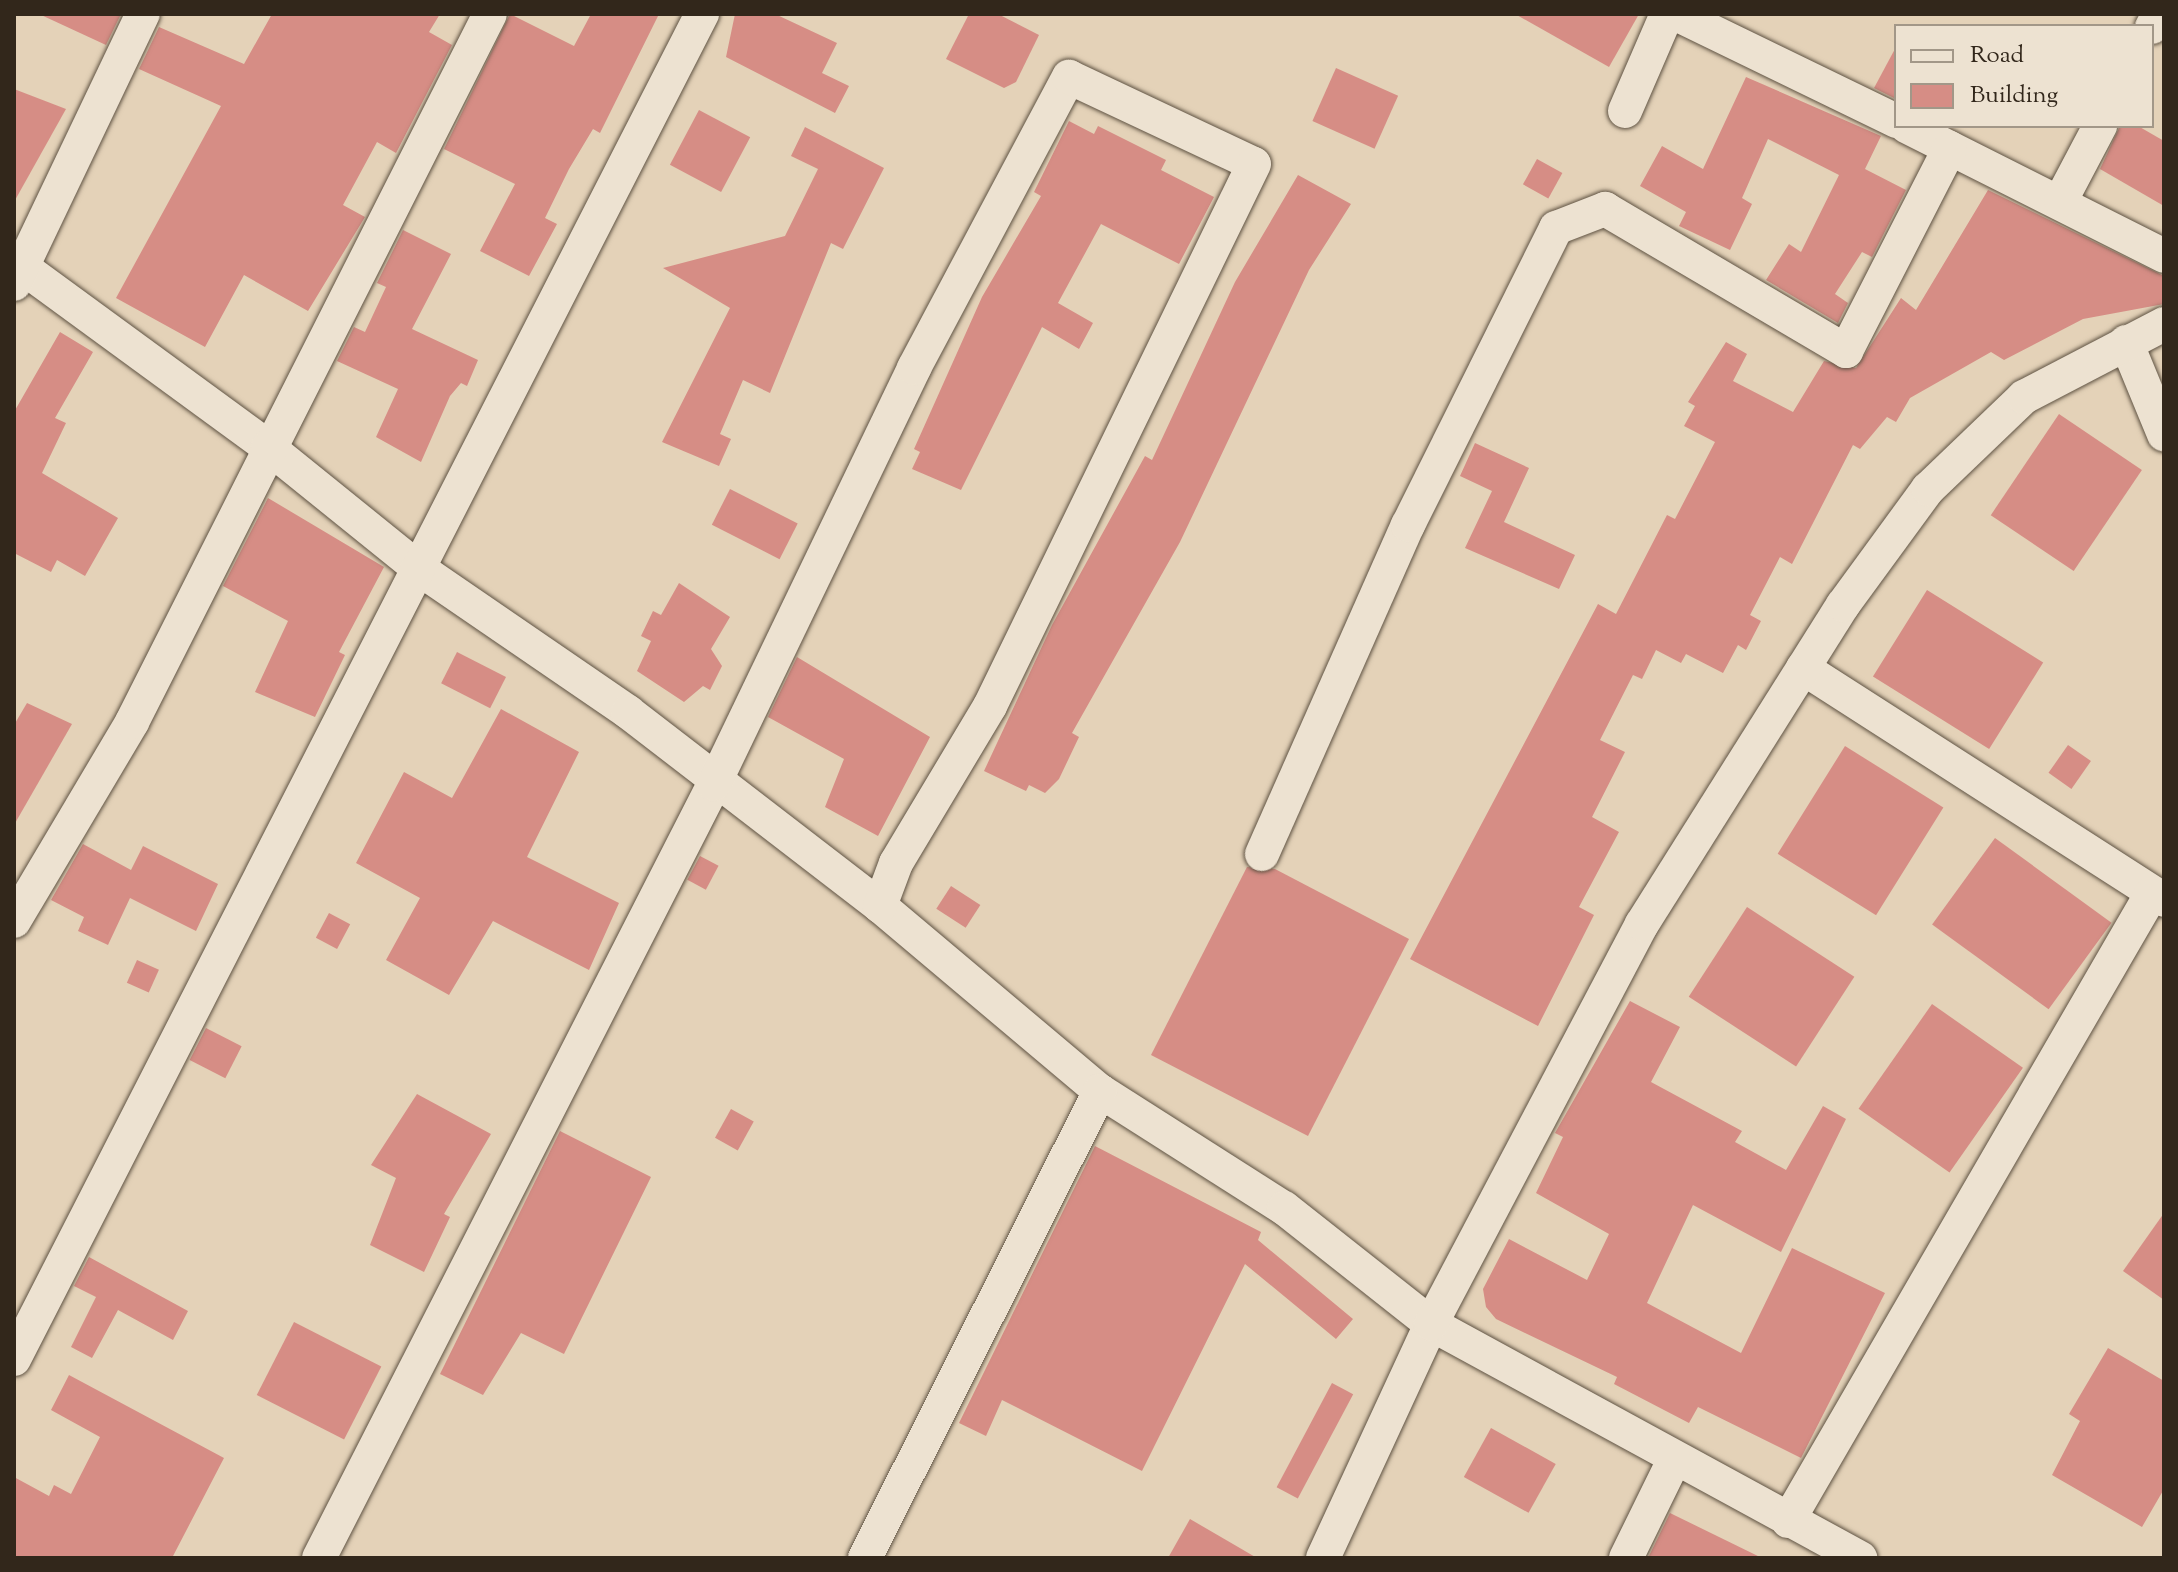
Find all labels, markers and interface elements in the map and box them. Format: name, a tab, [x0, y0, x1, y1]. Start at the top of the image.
legend	[1894, 24, 2154, 128]
text: Road	[1970, 39, 2024, 73]
text: Building	[1970, 79, 2058, 113]

